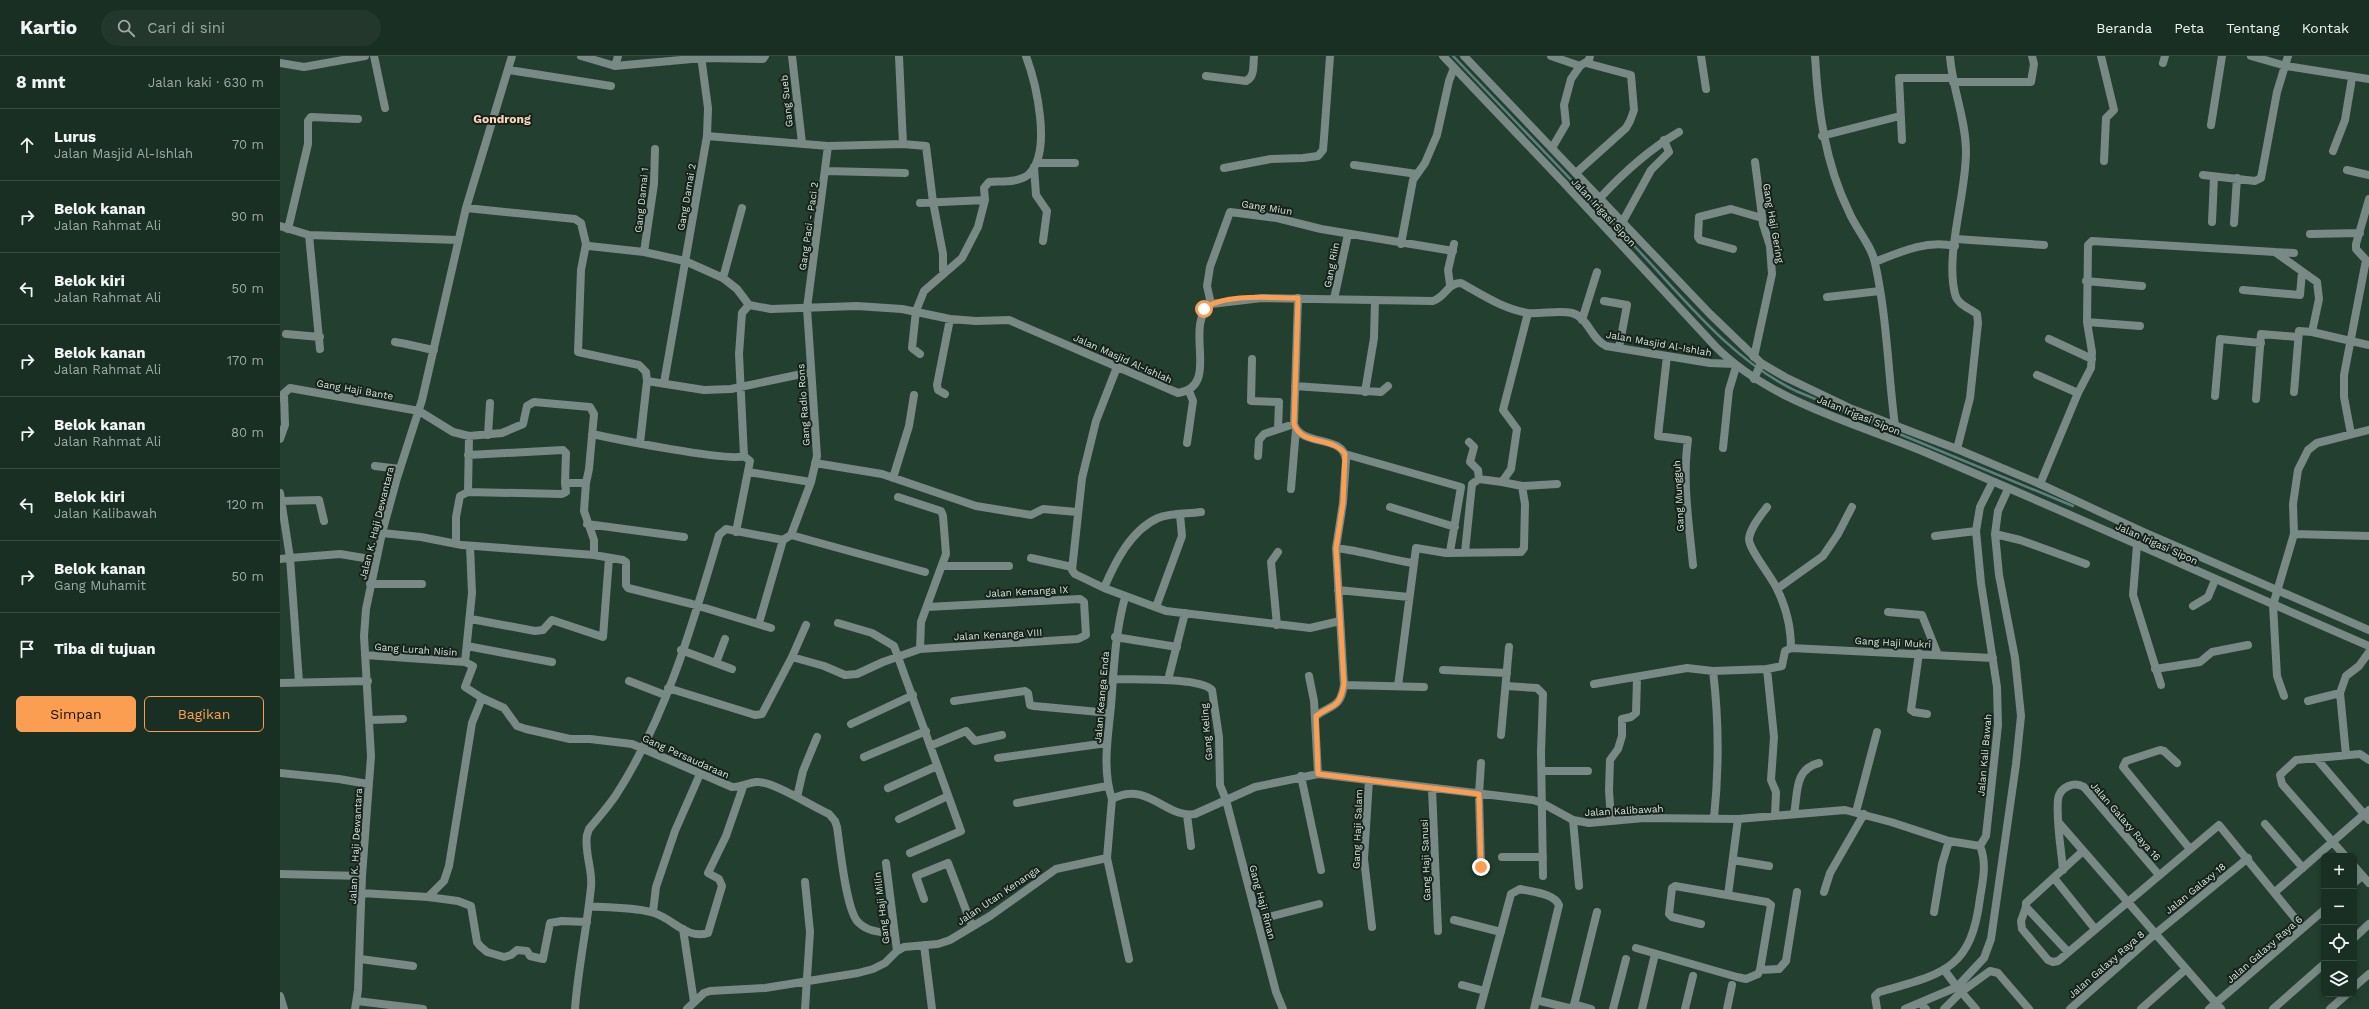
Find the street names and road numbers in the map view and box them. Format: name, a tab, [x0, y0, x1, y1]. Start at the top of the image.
street label: Gang Sueb	[778, 74, 795, 128]
street label: Gang Damai 2	[675, 163, 698, 231]
street label: Gang Damai 1	[633, 167, 650, 233]
street label: Jalan Irigasi Sipon	[1569, 176, 1638, 249]
street label: Gang Paci - Paci 2	[797, 181, 820, 271]
street label: Gang Haji Gering	[1761, 182, 1786, 264]
street label: Gang Miun	[1241, 198, 1293, 217]
street label: Gang Riin	[1322, 241, 1341, 289]
street label: Jalan Masjid Al-Ishlah	[1605, 329, 1713, 358]
street label: Jalan Masjid Al-Ishlah	[1072, 332, 1174, 385]
street label: Gang Radio Rons	[795, 363, 812, 446]
street label: Gang Haji Bante	[316, 377, 394, 402]
street label: Jalan Irigasi Sipon	[1816, 394, 1902, 437]
street label: Gang Mungguh	[1671, 460, 1686, 532]
street label: Jalan K. Haji Dewantara	[357, 465, 396, 581]
street label: Jalan Irigasi Sipon	[2114, 520, 2200, 567]
street label: Jalan Kenanga IX	[986, 584, 1069, 599]
street label: Jalan Kenanga VIII	[954, 627, 1043, 642]
street label: Gang Haji Mukri	[1854, 635, 1931, 650]
street label: Gang Lurah Nisin	[374, 641, 458, 658]
street label: Jalan Keanga Enda	[1092, 650, 1111, 743]
street label: Gang Keling	[1198, 702, 1214, 761]
street label: Jalan Kali Bawah	[1975, 713, 1994, 797]
street label: Gang Persaudaraan	[641, 732, 731, 781]
street label: Jalan Galaxy Raya 16	[2089, 780, 2163, 863]
street label: Jalan K. Haji Dewantara	[347, 787, 364, 904]
street label: Gang Haji Salam	[1351, 789, 1364, 869]
street label: Jalan Kalibawah	[1584, 803, 1664, 818]
street label: Gang Haji Sanusi	[1419, 819, 1432, 901]
street label: Jalan Galaxy 18	[2163, 861, 2228, 916]
street label: Jalan Utan Kenanga	[955, 864, 1042, 927]
street label: Gang Haji Rinan	[1247, 864, 1278, 941]
street label: Gang Haji Milin	[872, 871, 891, 945]
street label: Jalan Galaxy Raya 6	[2224, 914, 2304, 985]
street label: Jalan Galaxy Raya 8	[2066, 928, 2146, 1000]

